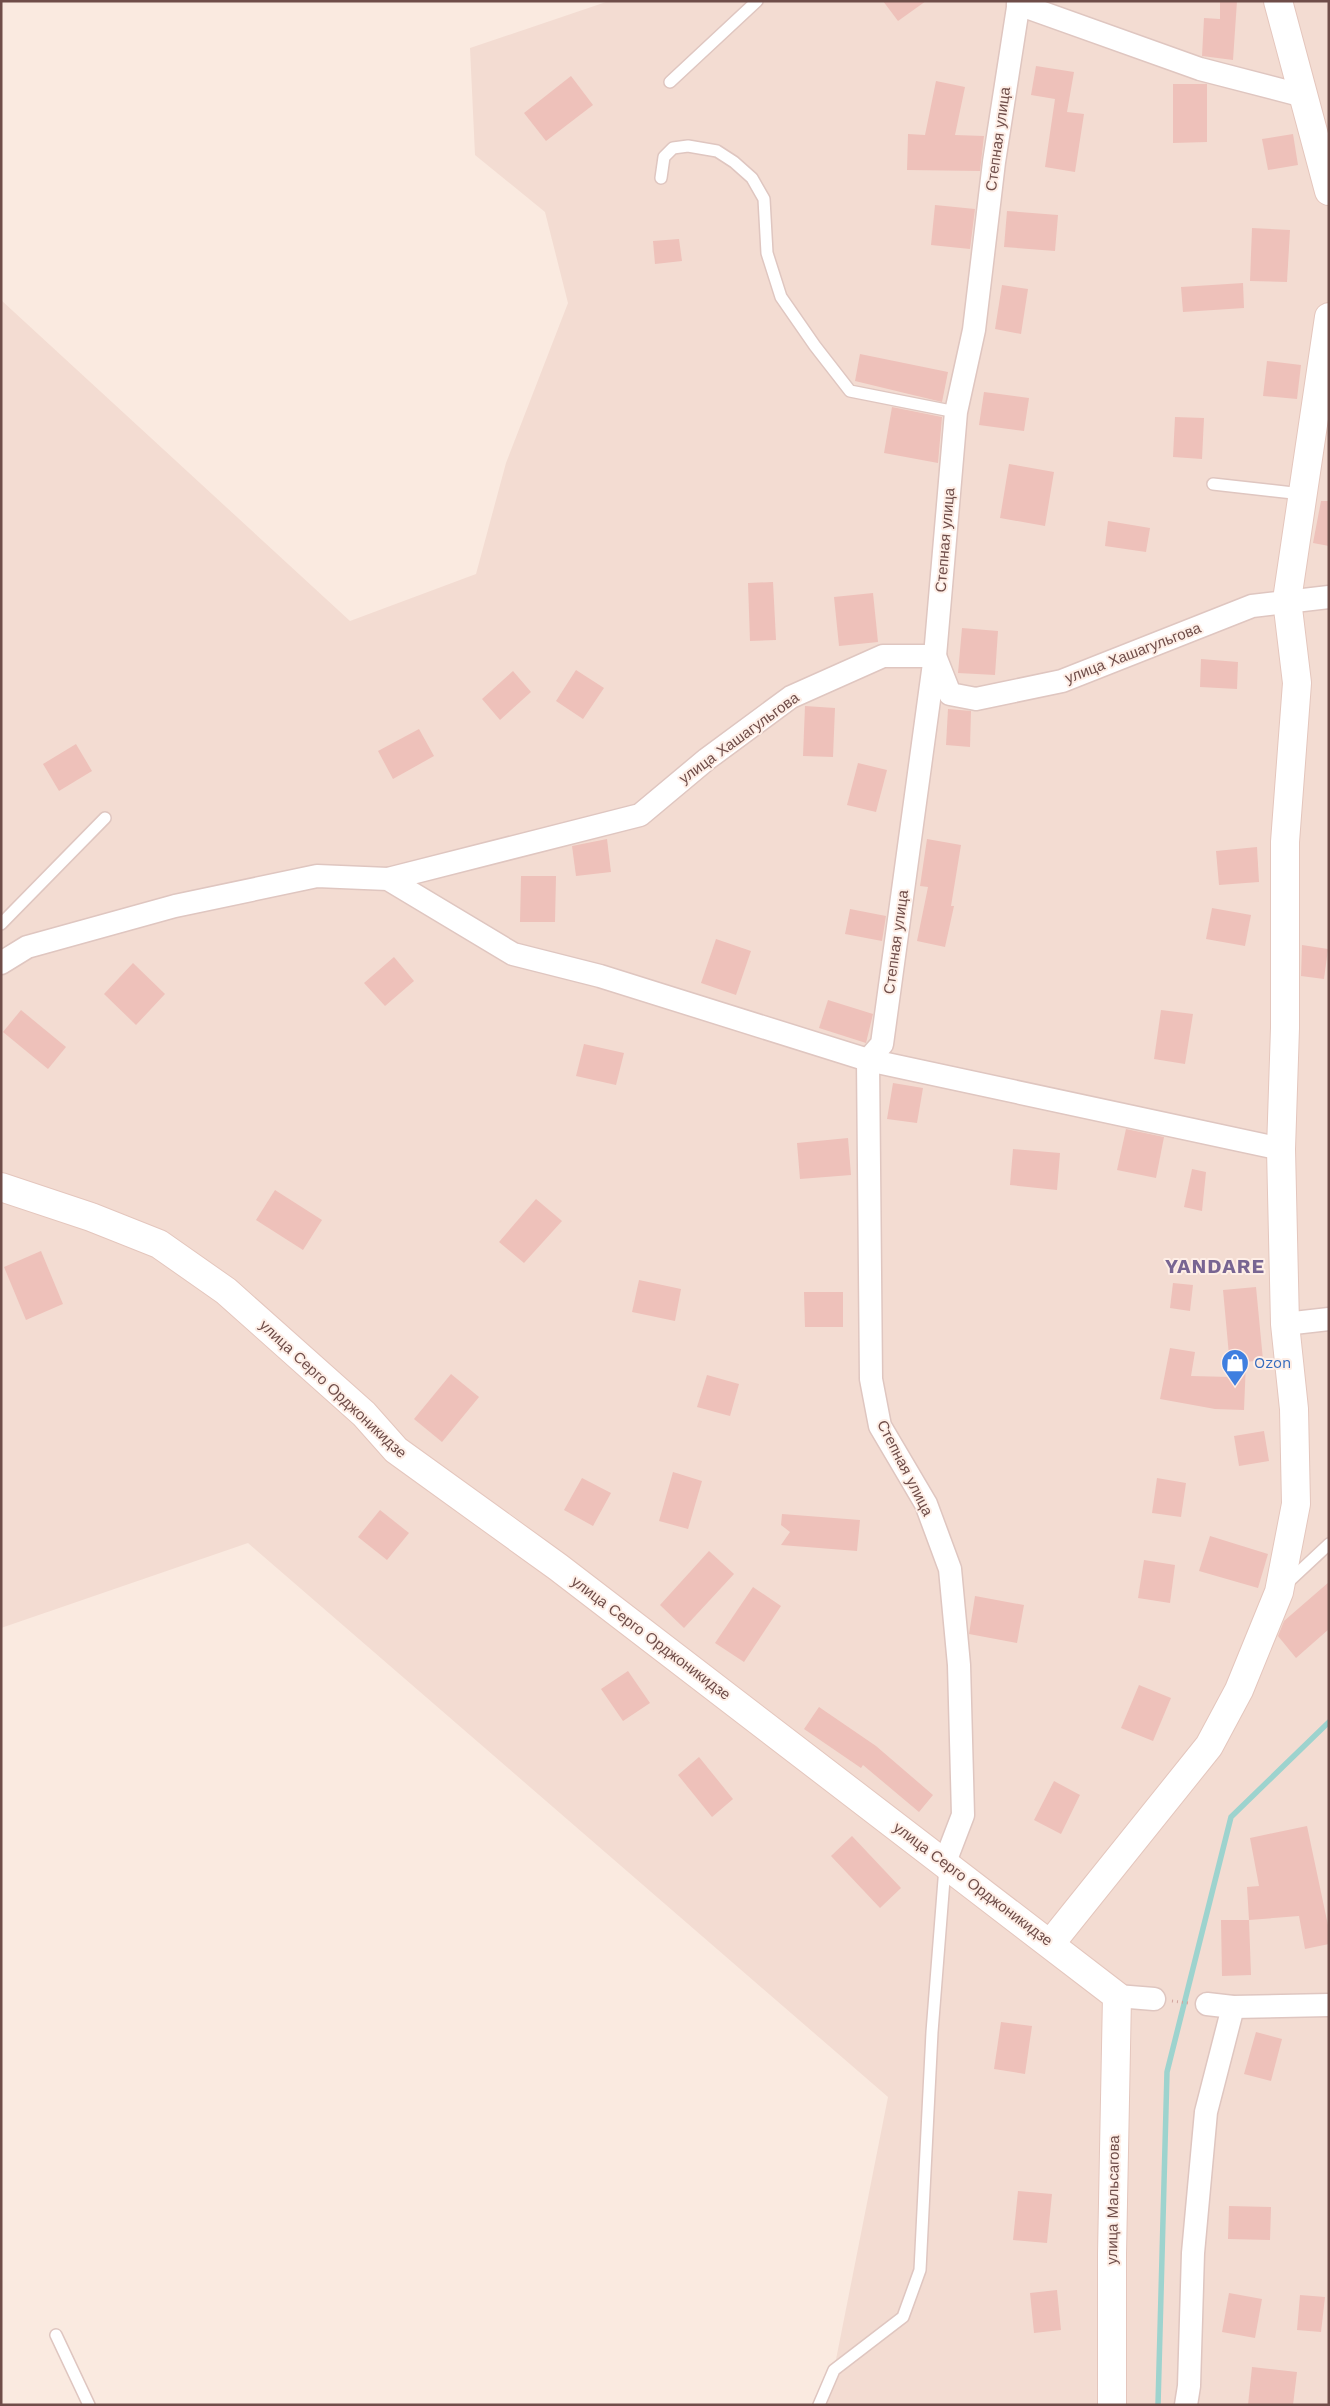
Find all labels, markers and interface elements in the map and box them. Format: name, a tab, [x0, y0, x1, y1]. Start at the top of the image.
street label: Степная улица	[982, 85, 1014, 192]
street label: Степная улица	[931, 486, 959, 593]
street label: улица Хашагульгова	[1063, 619, 1204, 687]
street label: улица Хашагульгова	[675, 688, 803, 788]
street label: Степная улица	[880, 888, 912, 995]
district label: YANDARE	[1165, 1254, 1265, 1278]
street label: улица Серго Орджоникидзе	[256, 1316, 410, 1462]
shop icon: Ozon	[1220, 1348, 1250, 1387]
place label: Ozon	[1254, 1354, 1291, 1372]
street label: Степная улица	[873, 1417, 937, 1519]
street label: улица Серго Орджоникидзе	[568, 1572, 734, 1704]
street label: улица Серго Орджоникидзе	[890, 1818, 1056, 1950]
street label: улица Мальсагова	[1103, 2135, 1123, 2265]

